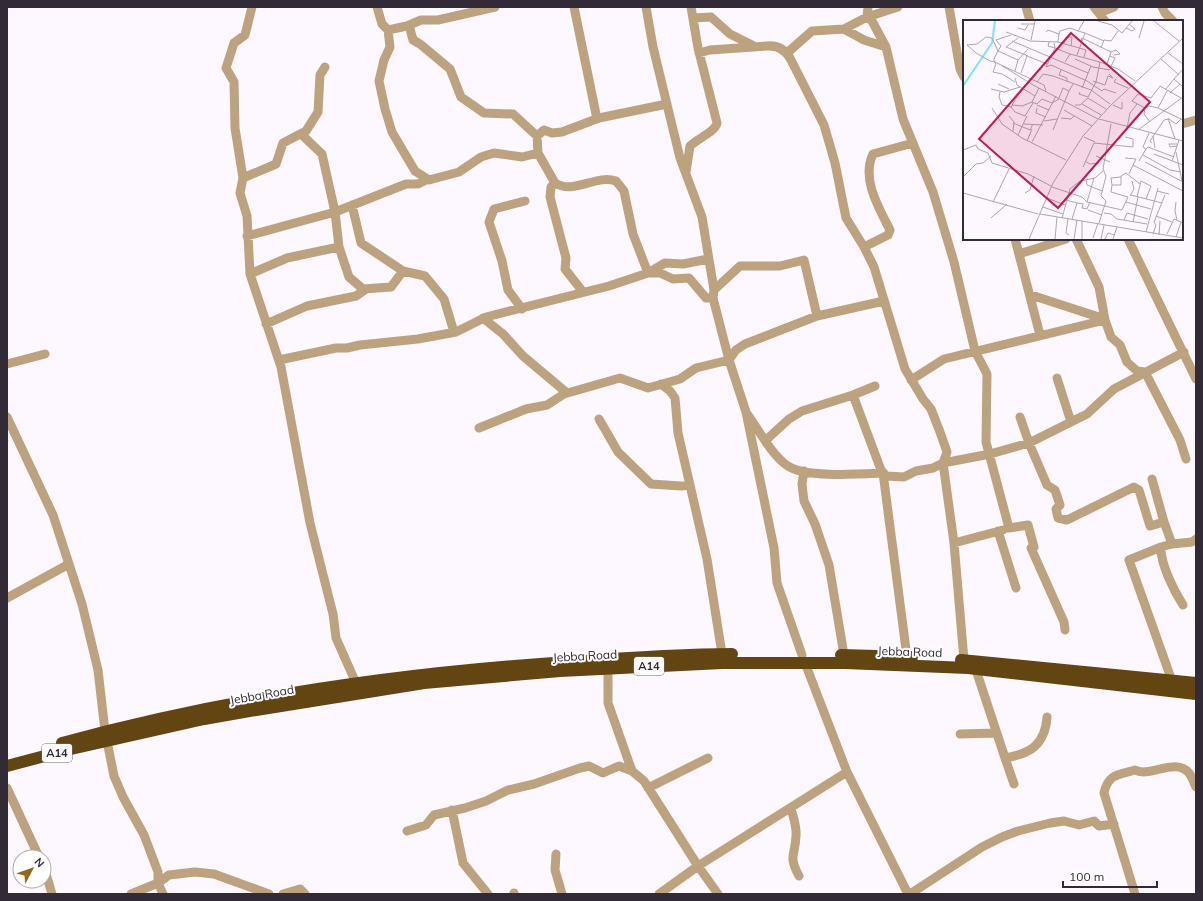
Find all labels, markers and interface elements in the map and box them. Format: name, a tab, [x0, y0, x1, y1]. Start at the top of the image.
inset map	[963, 20, 1183, 240]
street label: Jebba Road	[877, 643, 943, 660]
street label: Jebba Road	[552, 646, 618, 665]
road number: A14	[634, 657, 664, 675]
street label: Jebba Road	[229, 682, 295, 708]
road number: A14	[42, 744, 72, 762]
north arrow	[12, 849, 52, 889]
text: N	[32, 855, 48, 870]
scale bar	[1063, 863, 1157, 889]
text: 100 m	[1069, 869, 1104, 884]

